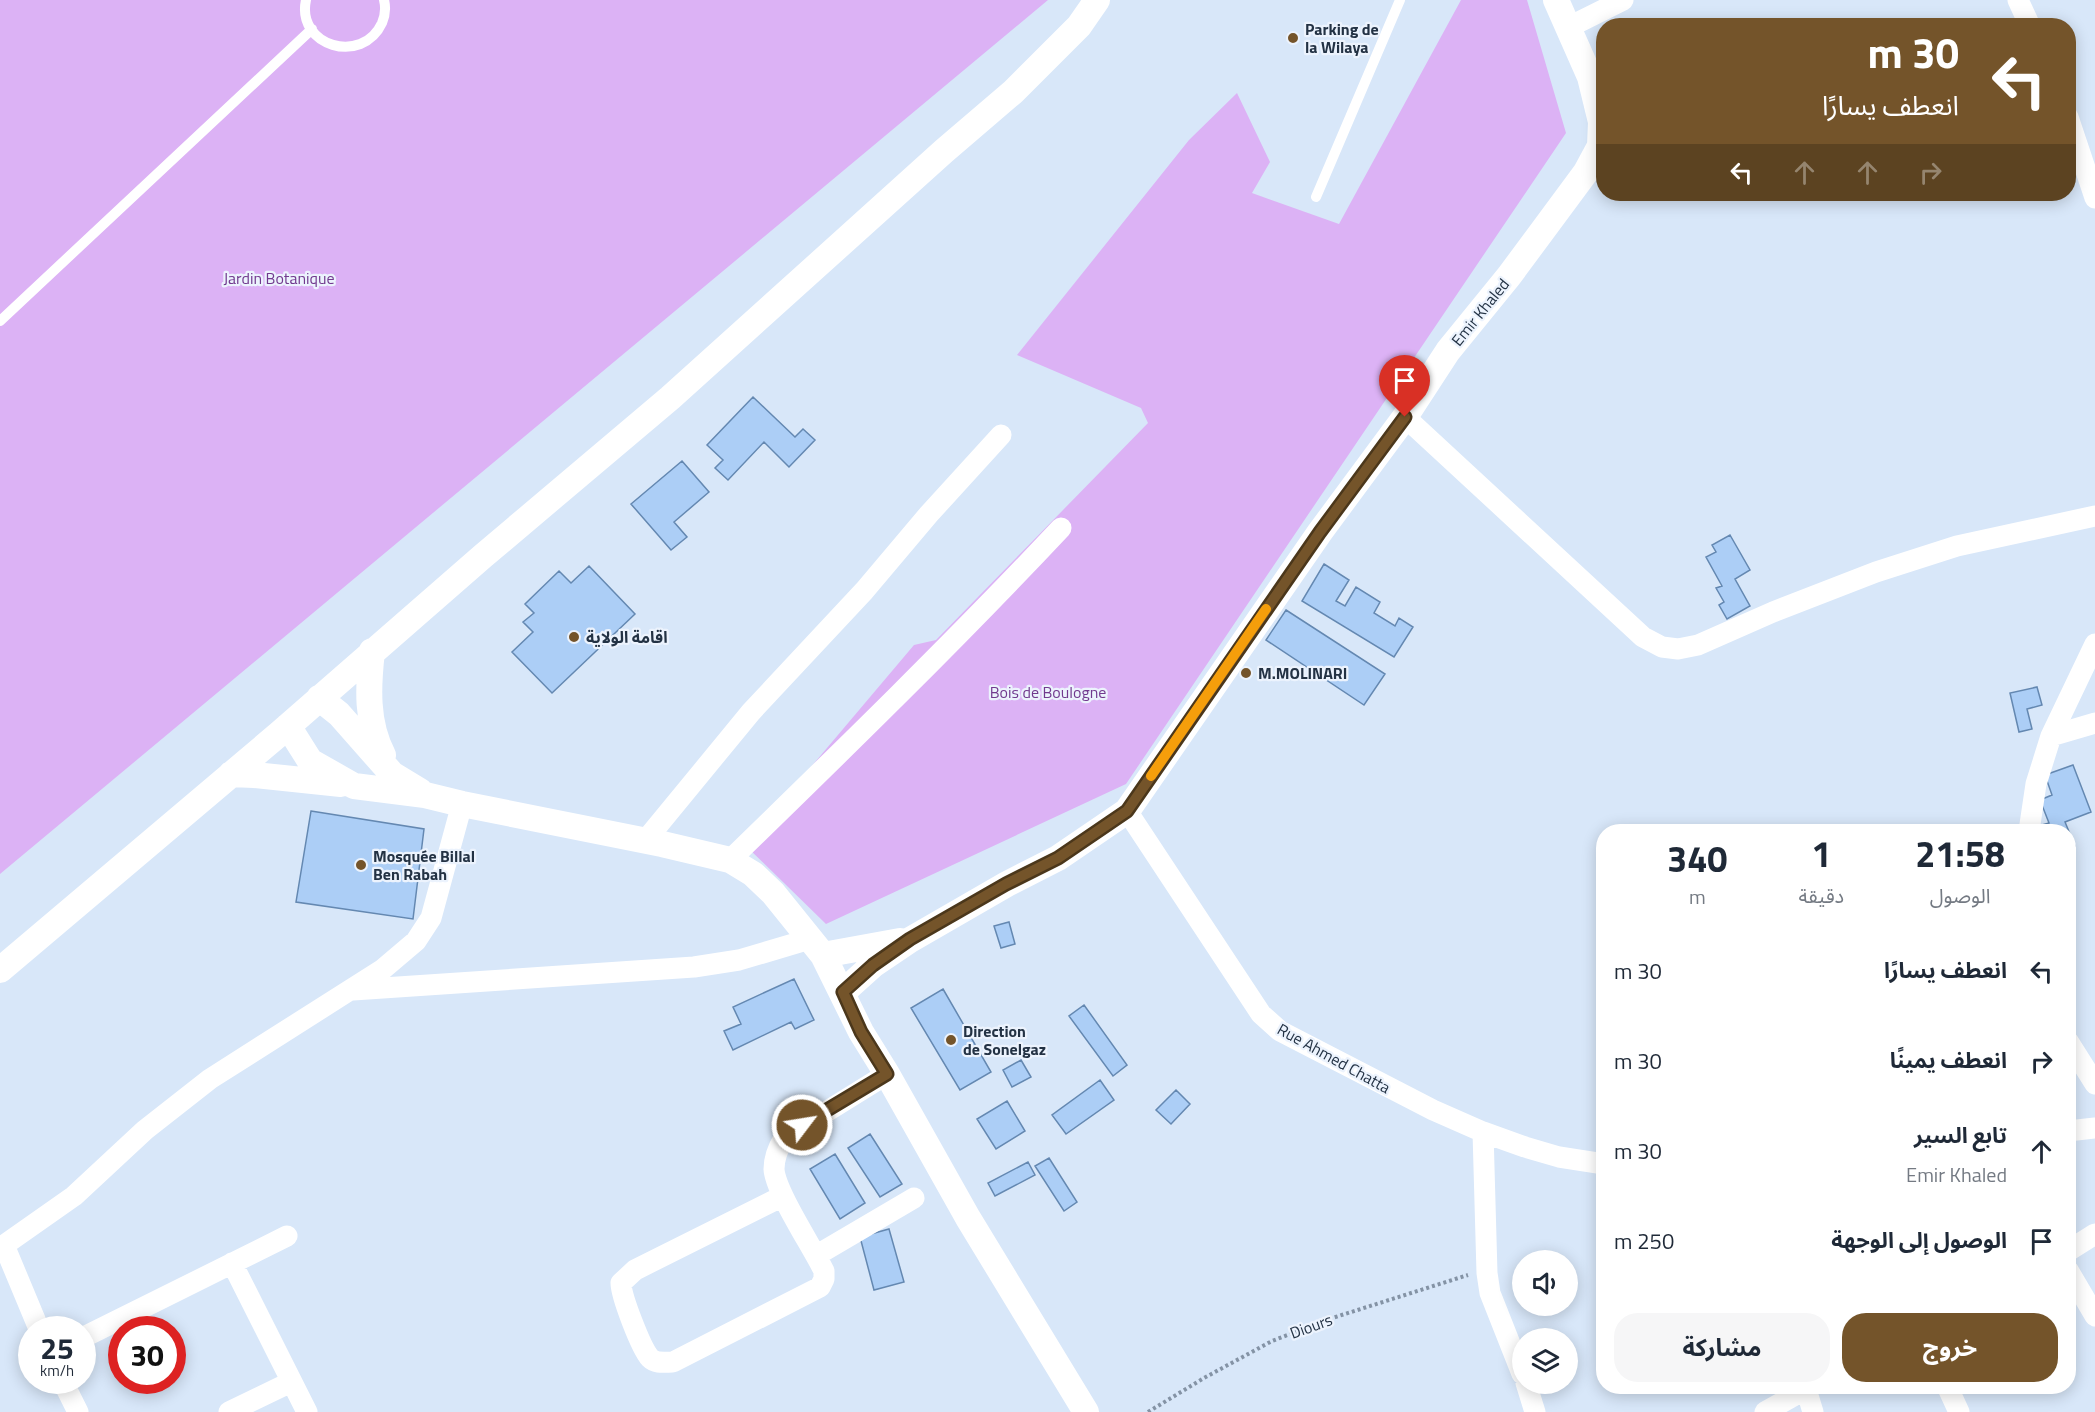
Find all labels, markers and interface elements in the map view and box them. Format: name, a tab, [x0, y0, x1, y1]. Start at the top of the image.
place label: Parking de la Wilaya	[1305, 17, 1379, 59]
text: 30 m	[1867, 20, 1959, 84]
marker: Parking de la Wilaya	[1286, 31, 1300, 45]
icon: left	[1980, 42, 2058, 120]
text: انعطف يسارًا	[1822, 84, 1959, 125]
icon: left	[1725, 156, 1758, 189]
icon: ahead	[1788, 156, 1821, 189]
icon: ahead	[1851, 156, 1884, 189]
icon: right	[1914, 156, 1947, 189]
park label: Jardin Botanique	[223, 266, 335, 290]
street label: Emir Khaled	[1445, 273, 1515, 351]
pin	[1379, 355, 1430, 417]
icon: arrive	[1388, 364, 1421, 397]
place label: اقامة الولاية	[586, 625, 668, 649]
marker: اقامة الولاية	[567, 630, 581, 644]
place label: M.MOLINARI	[1258, 661, 1347, 685]
marker: M.MOLINARI	[1239, 666, 1253, 680]
park label: Bois de Boulogne	[990, 680, 1106, 704]
text: 1	[1811, 826, 1831, 881]
text: 21:58	[1915, 826, 2005, 881]
text: 340	[1667, 831, 1728, 886]
place label: Mosquée Billal Ben Rabah	[373, 844, 475, 886]
marker: Mosquée Billal Ben Rabah	[354, 858, 368, 872]
text: دقيقة	[1799, 880, 1844, 911]
text: الوصول	[1930, 880, 1990, 911]
text: m	[1689, 881, 1706, 912]
text: انعطف يسارًا	[1884, 953, 2007, 987]
text: 30 m	[1614, 954, 1662, 988]
icon: left	[2025, 955, 2058, 988]
street label: Rue Ahmed Chatta	[1273, 1017, 1395, 1099]
place label: Direction de Sonelgaz	[963, 1019, 1046, 1061]
marker: Direction de Sonelgaz	[944, 1033, 958, 1047]
text: انعطف يمينًا	[1890, 1043, 2007, 1077]
text: 30 m	[1614, 1044, 1662, 1078]
icon: right	[2025, 1045, 2058, 1078]
position arrow	[770, 1093, 834, 1157]
text: تابع السير	[1914, 1118, 2007, 1152]
text: 30 m	[1614, 1134, 1662, 1168]
icon: ahead	[2025, 1135, 2058, 1168]
text: Emir Khaled	[1906, 1159, 2007, 1190]
text: الوصول إلى الوجهة	[1831, 1223, 2007, 1257]
text: 250 m	[1614, 1224, 1674, 1258]
icon: arrive	[2025, 1225, 2058, 1258]
map controls	[1512, 1250, 1578, 1394]
button: sound	[1512, 1250, 1578, 1316]
street label: Diours	[1286, 1307, 1336, 1345]
button: مشاركة	[1614, 1313, 1830, 1382]
button: خروج	[1842, 1313, 2058, 1382]
speed limit sign: 30	[108, 1316, 186, 1394]
text: 25	[40, 1325, 74, 1371]
button: layers	[1512, 1328, 1578, 1394]
text: km/h	[40, 1359, 74, 1382]

